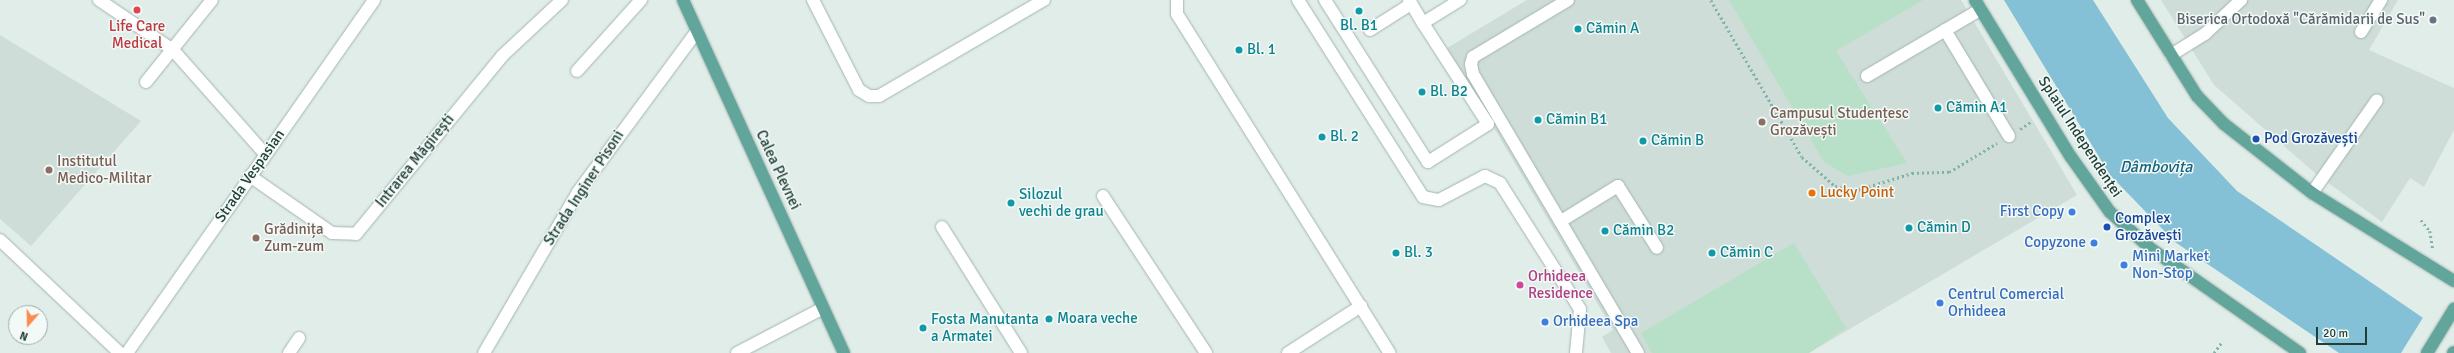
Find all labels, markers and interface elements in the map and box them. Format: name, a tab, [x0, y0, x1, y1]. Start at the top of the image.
marker: Life Care Medical	[131, 4, 143, 16]
marker: Bl. B1	[1354, 6, 1364, 16]
place label: Biserica Ortodoxă "Cărămidarii de Sus"	[2176, 11, 2425, 29]
marker: Biserica Ortodoxă "Cărămidarii de Sus"	[2428, 15, 2438, 25]
place label: Life Care Medical	[109, 17, 165, 52]
place label: Bl. B1	[1340, 17, 1378, 35]
place label: Cămin A	[1586, 20, 1639, 38]
marker: Cămin A	[1573, 24, 1583, 34]
place label: Bl. 1	[1247, 41, 1276, 59]
marker: Bl. 1	[1234, 45, 1244, 55]
street label: Splaiul Independenței	[2034, 73, 2126, 201]
place label: Bl. B2	[1430, 83, 1468, 101]
marker: Bl. B2	[1417, 87, 1427, 97]
place label: Cămin A1	[1946, 99, 2007, 117]
marker: Cămin A1	[1933, 103, 1943, 113]
place label: Campusul Studențesc Grozăvești	[1770, 104, 1909, 139]
street label: Intrarea Măgirești	[372, 111, 458, 211]
place label: Cămin B1	[1546, 111, 1607, 129]
marker: Cămin B1	[1533, 115, 1543, 125]
marker: Campusul Studențesc Grozăvești	[1757, 117, 1767, 127]
street label: Strada Vespasian	[211, 126, 289, 226]
street label: Strada Inginer Pisoni	[540, 127, 628, 249]
street label: Calea Plevnei	[752, 127, 804, 213]
place label: Bl. 2	[1330, 128, 1359, 146]
place label: Pod Grozăvești	[2264, 130, 2358, 148]
marker: Bl. 2	[1317, 132, 1327, 142]
place label: Cămin B	[1651, 132, 1704, 150]
marker: Pod Grozăvești	[2251, 134, 2261, 144]
marker: Cămin B	[1638, 136, 1648, 146]
place label: Institutul Medico-Militar	[57, 152, 151, 187]
water label: Dâmbovița	[2120, 157, 2192, 177]
marker: Institutul Medico-Militar	[44, 165, 54, 175]
place label: Lucky Point	[1820, 184, 1894, 202]
place label: Silozul vechi de grau	[1019, 185, 1104, 220]
marker: Lucky Point	[1807, 188, 1817, 198]
marker: Silozul vechi de grau	[1006, 198, 1016, 208]
place label: First Copy	[2000, 203, 2064, 221]
marker: First Copy	[2067, 207, 2077, 217]
place label: Complex Grozăvești	[2115, 209, 2182, 244]
place label: Cămin D	[1917, 219, 1971, 237]
place label: Grădinița Zum-zum	[264, 220, 324, 255]
place label: Cămin B2	[1613, 222, 1674, 240]
marker: Complex Grozăvești	[2102, 222, 2112, 232]
marker: Cămin D	[1904, 223, 1914, 233]
marker: Cămin B2	[1600, 226, 1610, 236]
marker: Grădinița Zum-zum	[251, 233, 261, 243]
place label: Copyzone	[2024, 234, 2086, 252]
marker: Copyzone	[2089, 238, 2099, 248]
place label: Bl. 3	[1404, 244, 1433, 262]
place label: Cămin C	[1720, 244, 1773, 262]
place label: Mini Market Non-Stop	[2132, 247, 2209, 282]
marker: Bl. 3	[1391, 248, 1401, 258]
marker: Cămin C	[1707, 248, 1717, 258]
marker: Mini Market Non-Stop	[2119, 260, 2129, 270]
place label: Orhideea Residence	[1528, 267, 1593, 302]
marker: Orhideea Residence	[1515, 280, 1525, 290]
place label: Centrul Comercial Orhideea	[1948, 285, 2064, 320]
marker: Centrul Comercial Orhideea	[1935, 298, 1945, 308]
north arrow	[8, 305, 48, 345]
place label: Fosta Manutanta a Armatei	[931, 310, 1039, 345]
place label: Moara veche	[1057, 310, 1138, 328]
place label: Orhideea Spa	[1553, 313, 1638, 331]
marker: Moara veche	[1044, 314, 1054, 324]
marker: Orhideea Spa	[1540, 317, 1550, 327]
scale bar	[2318, 319, 2369, 345]
marker: Fosta Manutanta a Armatei	[918, 323, 928, 333]
text: 20 m	[2323, 326, 2348, 341]
text: N	[18, 328, 30, 343]

